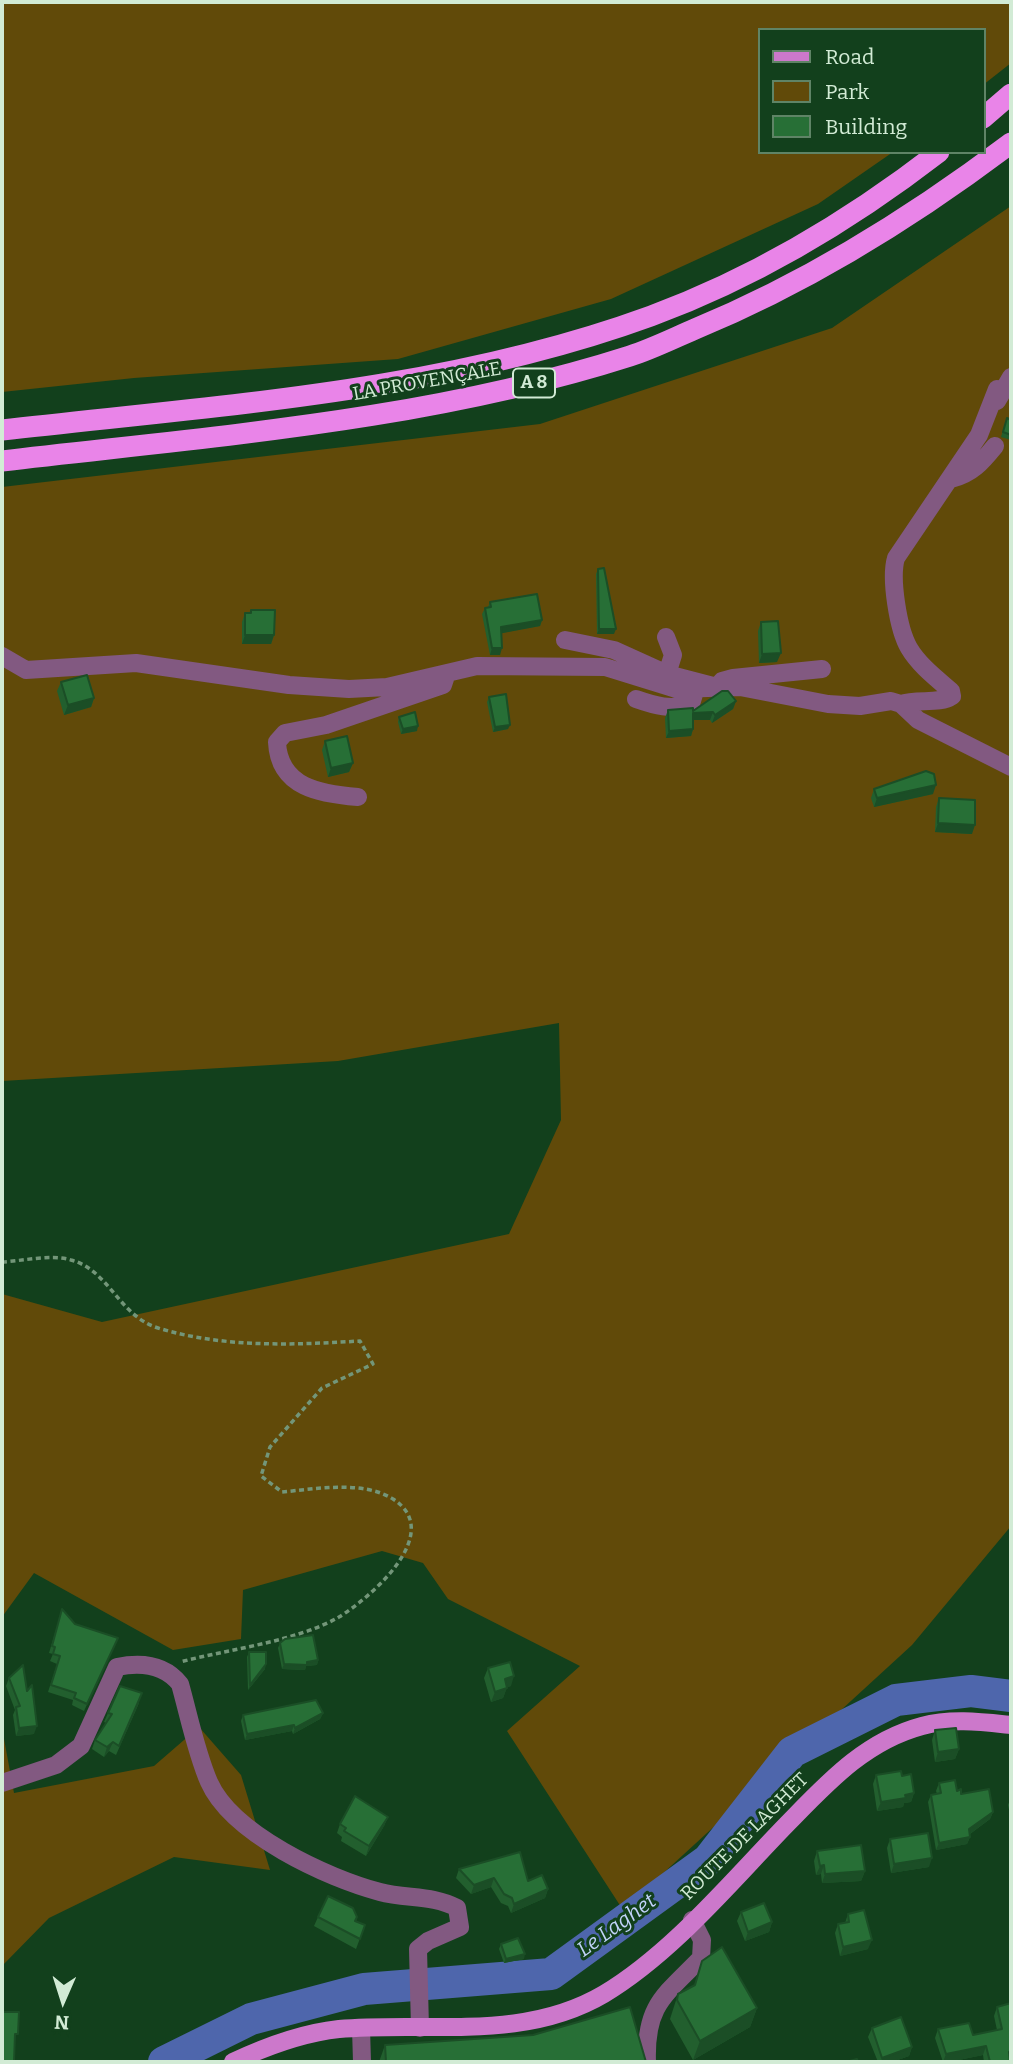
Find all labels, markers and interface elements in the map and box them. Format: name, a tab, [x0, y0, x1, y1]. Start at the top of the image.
legend	[758, 28, 985, 154]
text: Road	[825, 44, 874, 70]
text: Park	[825, 79, 869, 105]
text: Building	[825, 114, 907, 140]
street label: LA PROVENÇALE	[351, 358, 503, 406]
road number: A 8	[513, 368, 555, 398]
street label: ROUTE DE LAGHET	[677, 1769, 813, 1905]
water label: Le Laghet	[573, 1889, 661, 1963]
north arrow	[28, 1966, 98, 2036]
text: N	[54, 2011, 70, 2034]

